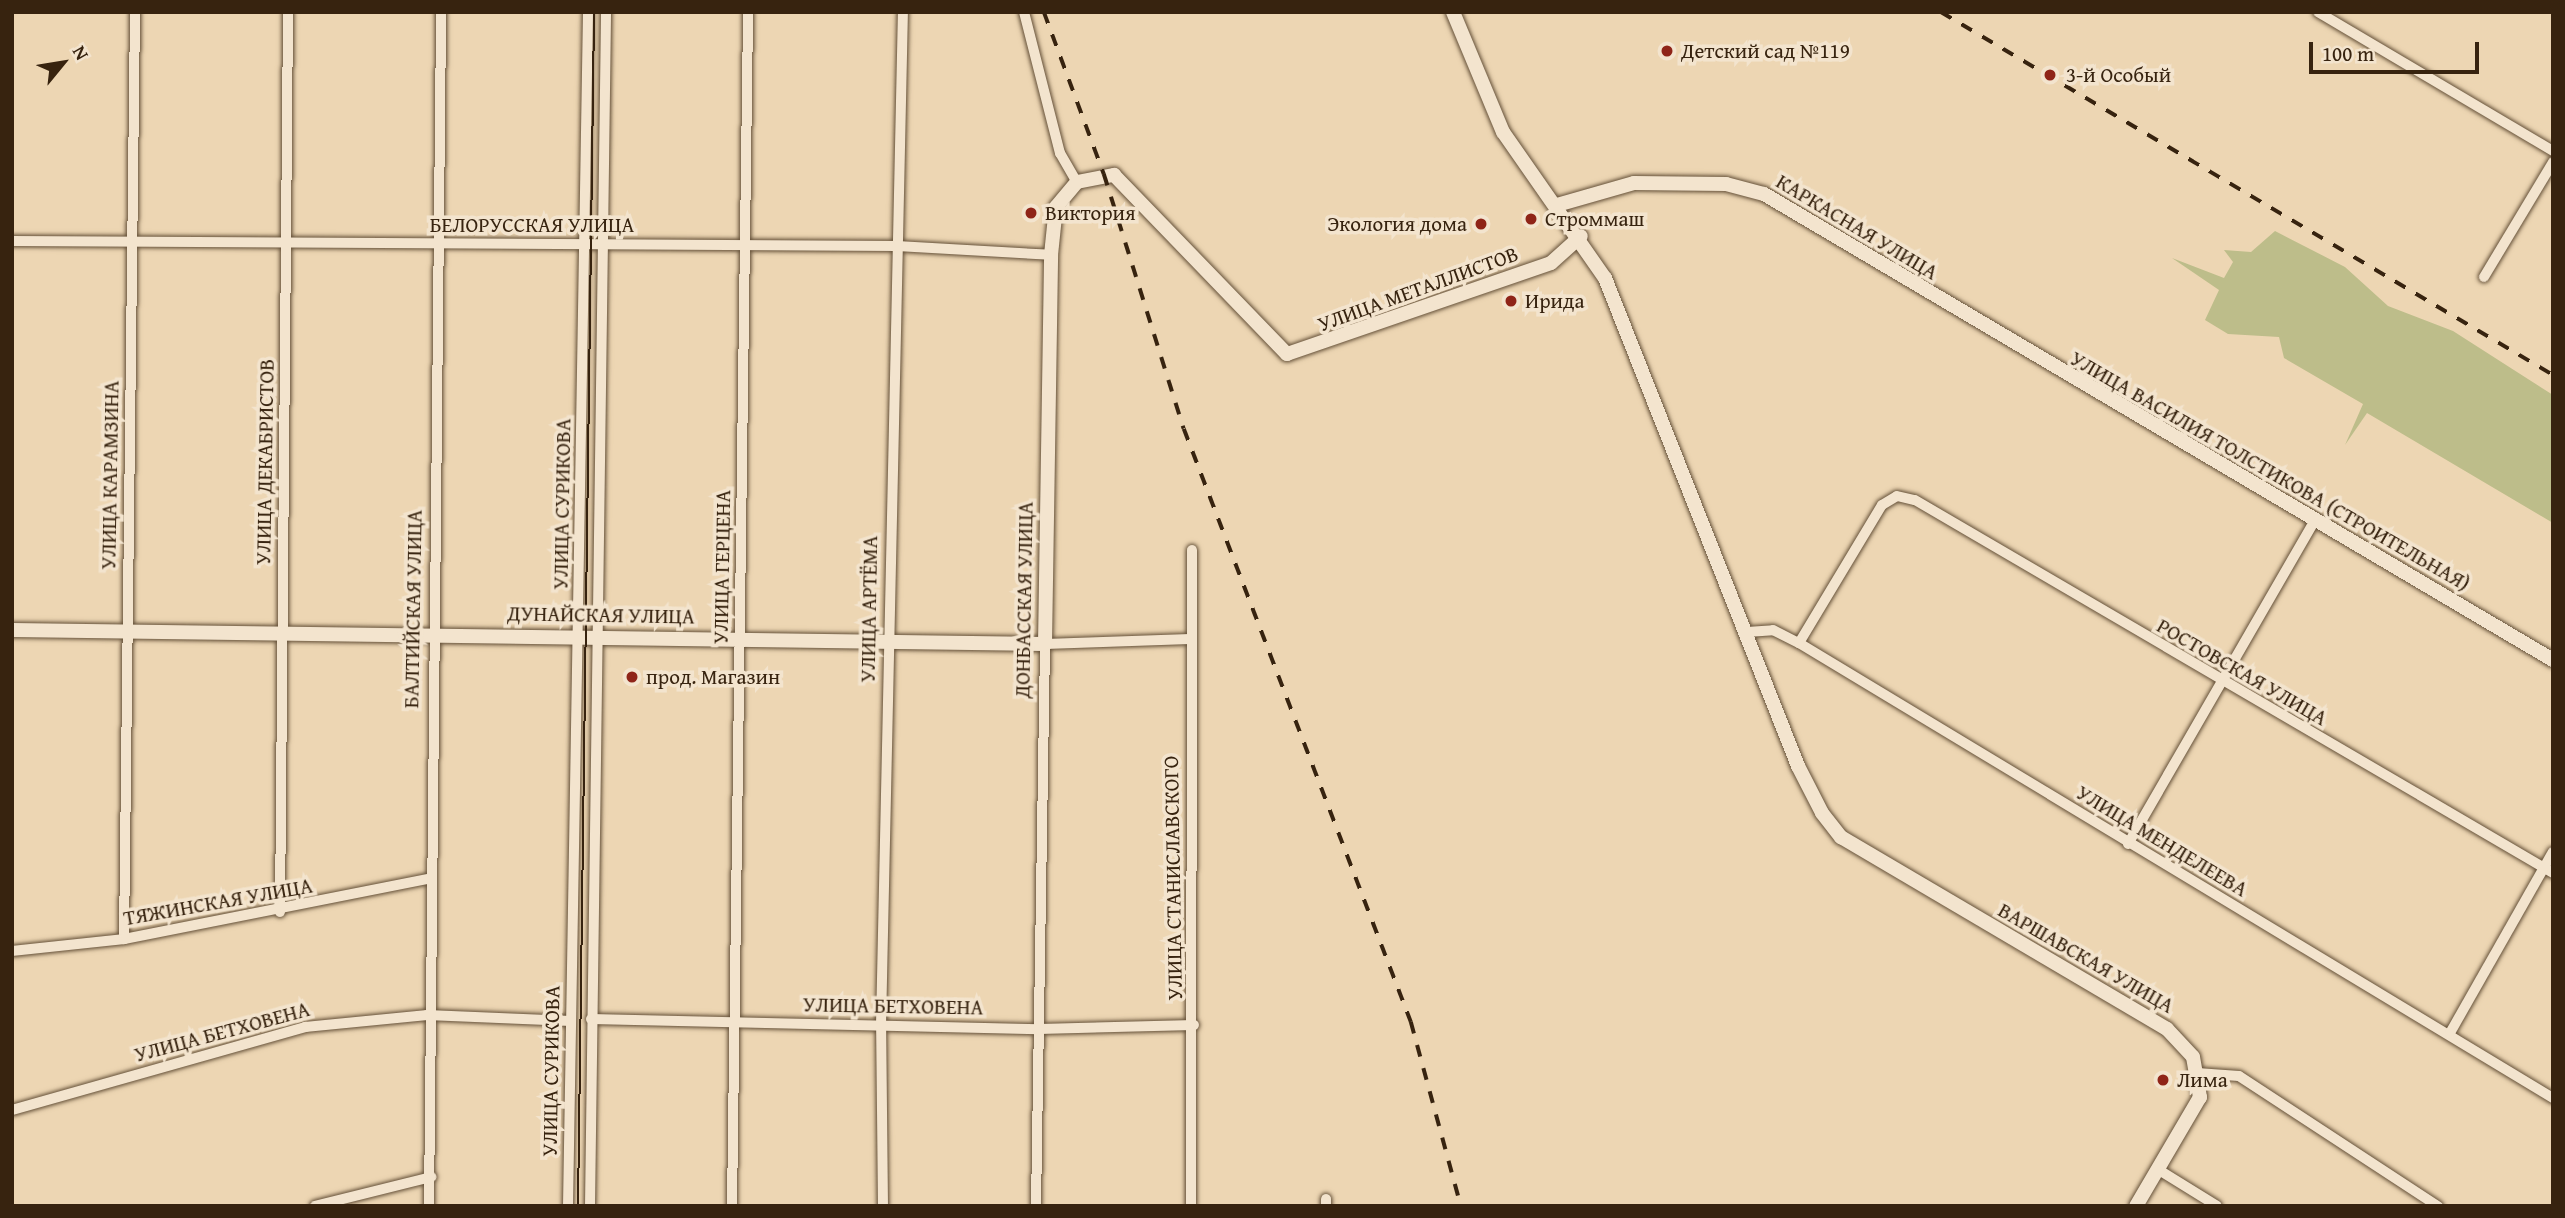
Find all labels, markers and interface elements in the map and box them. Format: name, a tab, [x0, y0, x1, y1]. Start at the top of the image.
north arrow	[28, 28, 98, 98]
scale bar	[2313, 28, 2483, 72]
place label: Детский сад №119	[1681, 38, 1850, 64]
text: 100 m	[2322, 38, 2374, 69]
text: N	[66, 40, 96, 65]
marker: Детский сад №119	[1659, 43, 1675, 59]
place label: 3-й Особый	[2066, 62, 2171, 88]
marker: 3-й Особый	[2040, 65, 2060, 85]
street label: КАРКАСНАЯ УЛИЦА	[1772, 169, 1942, 285]
place label: Виктория	[1045, 200, 1136, 226]
marker: Виктория	[1023, 205, 1039, 221]
place label: Строммаш	[1545, 206, 1644, 232]
place label: Экология дома	[1327, 211, 1467, 237]
marker: Строммаш	[1523, 211, 1539, 227]
street label: БЕЛОРУССКАЯ УЛИЦА	[430, 212, 634, 238]
marker: Экология дома	[1473, 216, 1489, 232]
street label: УЛИЦА МЕТАЛЛИСТОВ	[1314, 241, 1522, 337]
place label: Ирида	[1525, 288, 1584, 314]
marker: Ирида	[1503, 293, 1519, 309]
street label: УЛИЦА ВАСИЛИЯ ТОЛСТИКОВА (СТРОИТЕЛЬНАЯ)	[2066, 346, 2474, 596]
street label: УЛИЦА ДЕКАБРИСТОВ	[251, 359, 279, 565]
street label: УЛИЦА КАРАМЗИНА	[96, 380, 124, 570]
street label: УЛИЦА СУРИКОВА	[548, 418, 576, 590]
street label: УЛИЦА ГЕРЦЕНА	[708, 490, 736, 644]
street label: ДОНБАССКАЯ УЛИЦА	[1010, 501, 1038, 699]
street label: БАЛТИЙСКАЯ УЛИЦА	[399, 509, 427, 709]
street label: УЛИЦА АРТЁМА	[855, 535, 883, 683]
street label: ДУНАЙСКАЯ УЛИЦА	[507, 601, 695, 629]
street label: РОСТОВСКАЯ УЛИЦА	[2152, 613, 2332, 731]
place label: прод. Магазин	[646, 664, 780, 690]
marker: прод. Магазин	[624, 669, 640, 685]
street label: УЛИЦА СТАНИСЛАВСКОГО	[1158, 756, 1188, 1000]
street label: УЛИЦА МЕНДЕЛЕЕВА	[2072, 780, 2252, 902]
street label: ТЯЖИНСКАЯ УЛИЦА	[122, 873, 314, 931]
street label: ВАРШАВСКАЯ УЛИЦА	[1994, 897, 2178, 1019]
street label: УЛИЦА СУРИКОВА	[537, 985, 565, 1157]
street label: УЛИЦА БЕТХОВЕНА	[803, 992, 983, 1020]
street label: УЛИЦА БЕТХОВЕНА	[132, 996, 312, 1068]
place label: Лима	[2177, 1067, 2228, 1093]
marker: Лима	[2155, 1072, 2171, 1088]

